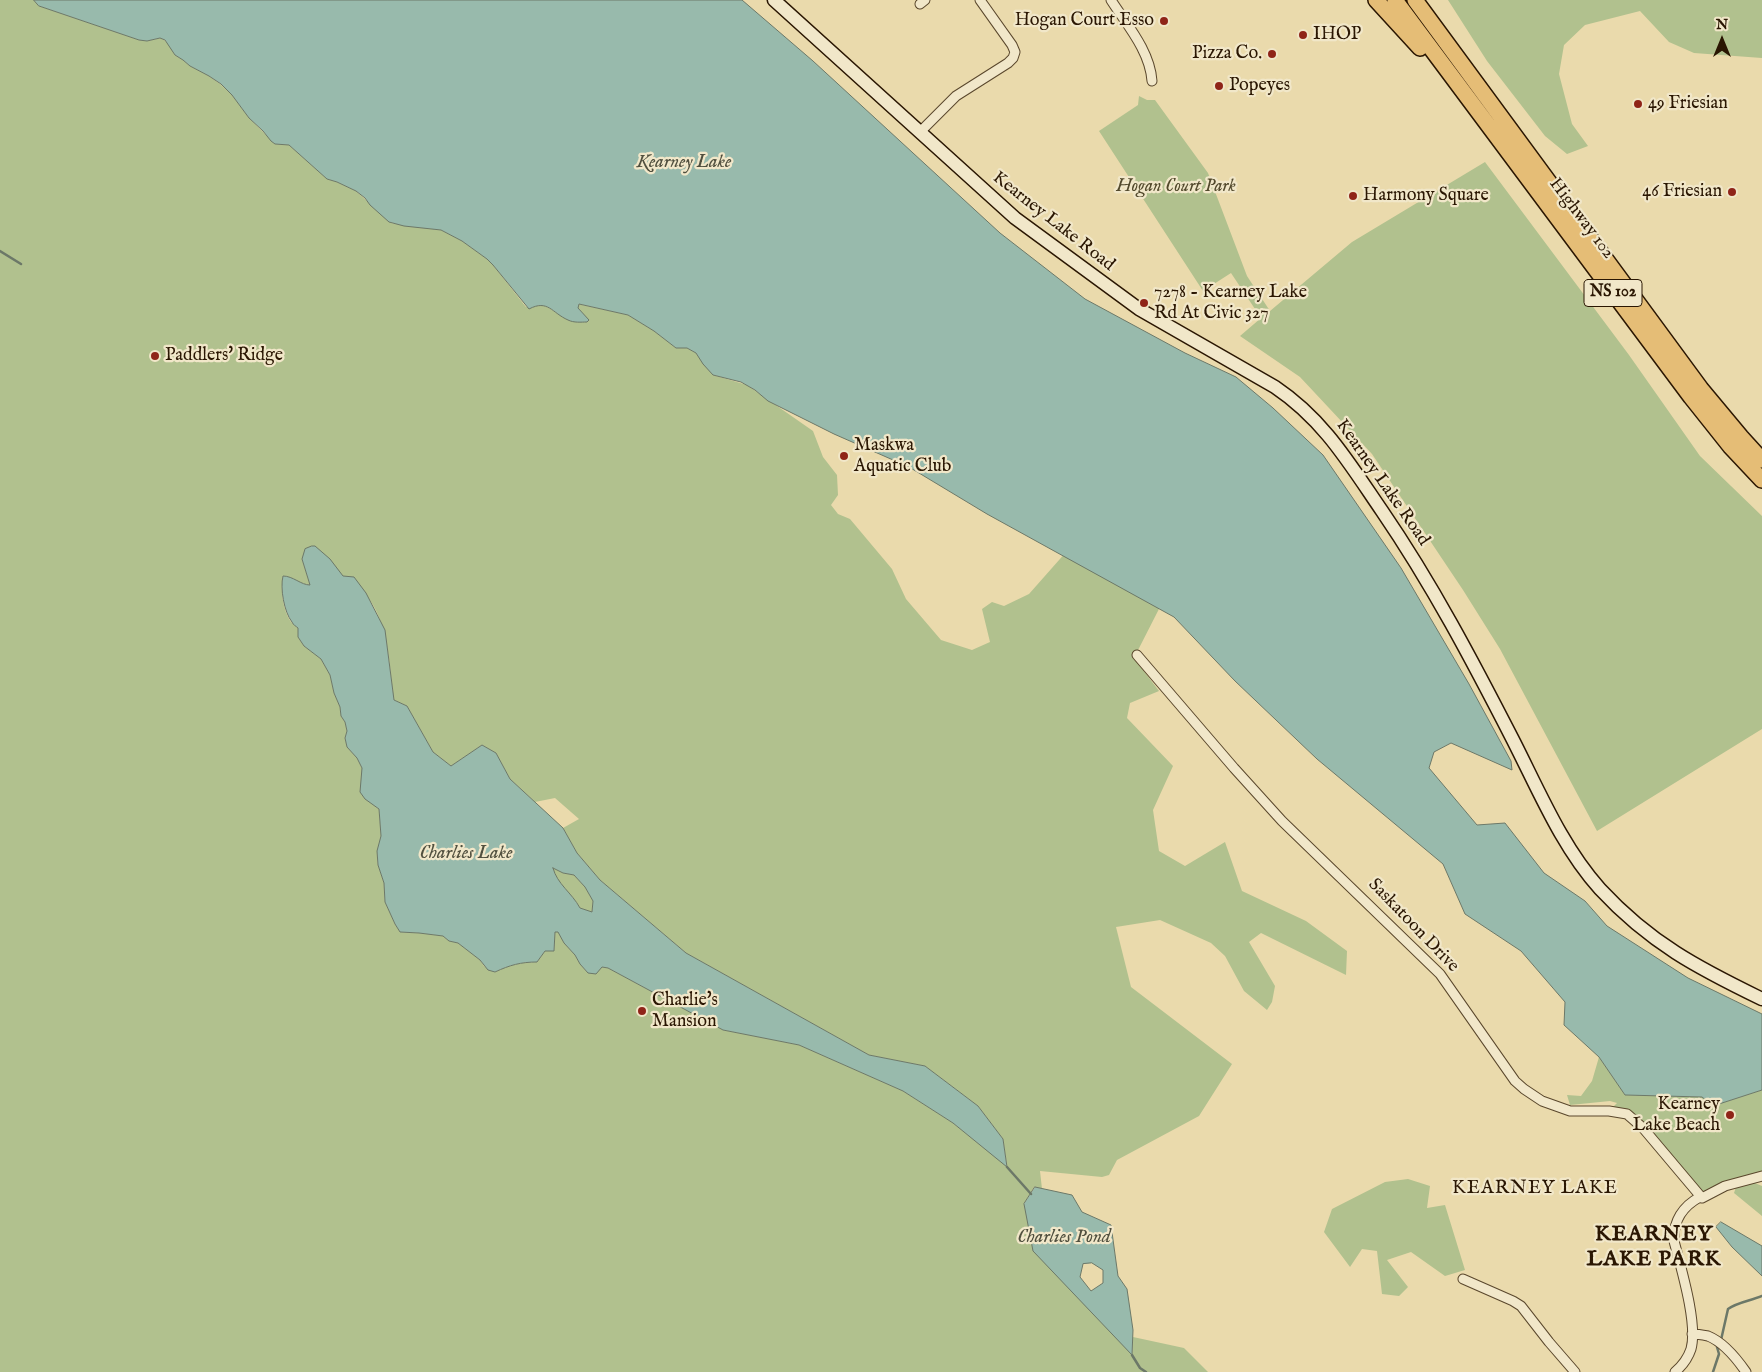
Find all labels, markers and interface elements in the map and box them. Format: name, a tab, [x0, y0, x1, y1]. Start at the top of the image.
place label: Hogan Court Esso	[1015, 10, 1154, 32]
marker: Hogan Court Esso	[1158, 15, 1170, 27]
north arrow	[1697, 15, 1747, 65]
text: N	[1716, 16, 1728, 34]
place label: IHOP	[1313, 24, 1361, 46]
marker: IHOP	[1297, 29, 1309, 41]
place label: Pizza Co.	[1192, 43, 1262, 65]
marker: Pizza Co.	[1266, 48, 1278, 60]
place label: Popeyes	[1229, 75, 1290, 97]
marker: Popeyes	[1213, 80, 1225, 92]
place label: 49 Friesian	[1648, 93, 1728, 115]
marker: 49 Friesian	[1632, 98, 1644, 110]
water label: Kearney Lake	[637, 152, 731, 174]
street label: Kearney Lake Road	[988, 168, 1118, 276]
street label: Highway 102	[1544, 174, 1618, 264]
park label: Hogan Court Park	[1116, 176, 1236, 198]
place label: 46 Friesian	[1642, 181, 1722, 203]
place label: Harmony Square	[1363, 185, 1489, 207]
marker: 46 Friesian	[1726, 186, 1738, 198]
marker: Harmony Square	[1347, 190, 1359, 202]
road number: NS 102	[1584, 280, 1642, 306]
place label: 7278 - Kearney Lake Rd At Civic 327	[1154, 282, 1307, 324]
marker: 7278 - Kearney Lake Rd At Civic 327	[1138, 297, 1150, 309]
place label: Paddlers' Ridge	[165, 345, 283, 367]
marker: Paddlers' Ridge	[149, 350, 161, 362]
street label: Kearney Lake Road	[1330, 416, 1434, 550]
place label: Maskwa Aquatic Club	[854, 435, 951, 478]
marker: Maskwa Aquatic Club	[838, 450, 850, 462]
water label: Charlies Lake	[420, 843, 512, 865]
street label: Saskatoon Drive	[1363, 875, 1463, 977]
place label: Charlie's Mansion	[652, 990, 718, 1032]
marker: Charlie's Mansion	[636, 1005, 648, 1017]
place label: Kearney Lake Beach	[1632, 1094, 1720, 1136]
marker: Kearney Lake Beach	[1724, 1109, 1736, 1121]
district label: KEARNEY LAKE	[1451, 1178, 1619, 1200]
district label: KEARNEY LAKE PARK	[1585, 1222, 1723, 1274]
water label: Charlies Pond	[1017, 1227, 1111, 1249]

